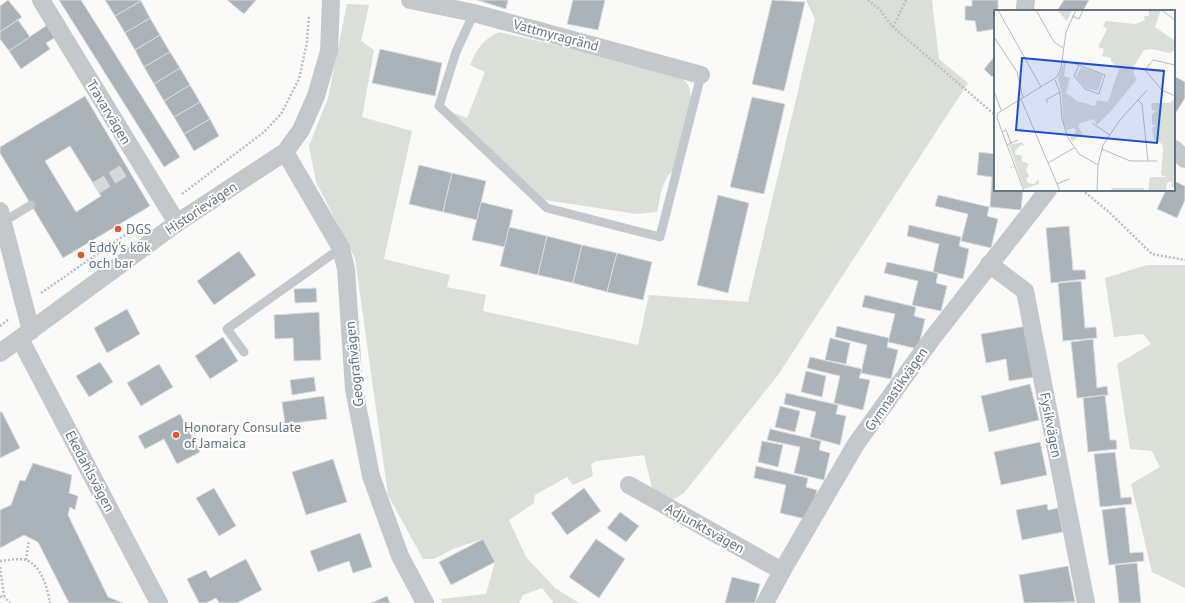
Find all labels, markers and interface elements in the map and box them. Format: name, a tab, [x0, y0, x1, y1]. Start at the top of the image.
inset map	[994, 10, 1175, 191]
street label: Vattmyragränd	[510, 15, 601, 55]
street label: Travarvägen	[83, 76, 135, 148]
street label: Historievägen	[162, 177, 240, 239]
place label: DGS	[126, 220, 151, 238]
marker: DGS	[113, 224, 123, 234]
place label: Eddy's kök och bar	[89, 238, 151, 272]
marker: Eddy's kök och bar	[76, 250, 86, 260]
street label: Geografivägen	[341, 320, 367, 408]
street label: Gymnastikvägen	[861, 344, 931, 434]
street label: Fysikvägen	[1036, 391, 1066, 459]
place label: Honorary Consulate of Jamaica	[184, 418, 301, 452]
street label: Ekedahlsvägen	[61, 427, 119, 515]
marker: Honorary Consulate of Jamaica	[171, 430, 181, 440]
street label: Adjunktsvägen	[662, 499, 748, 557]

